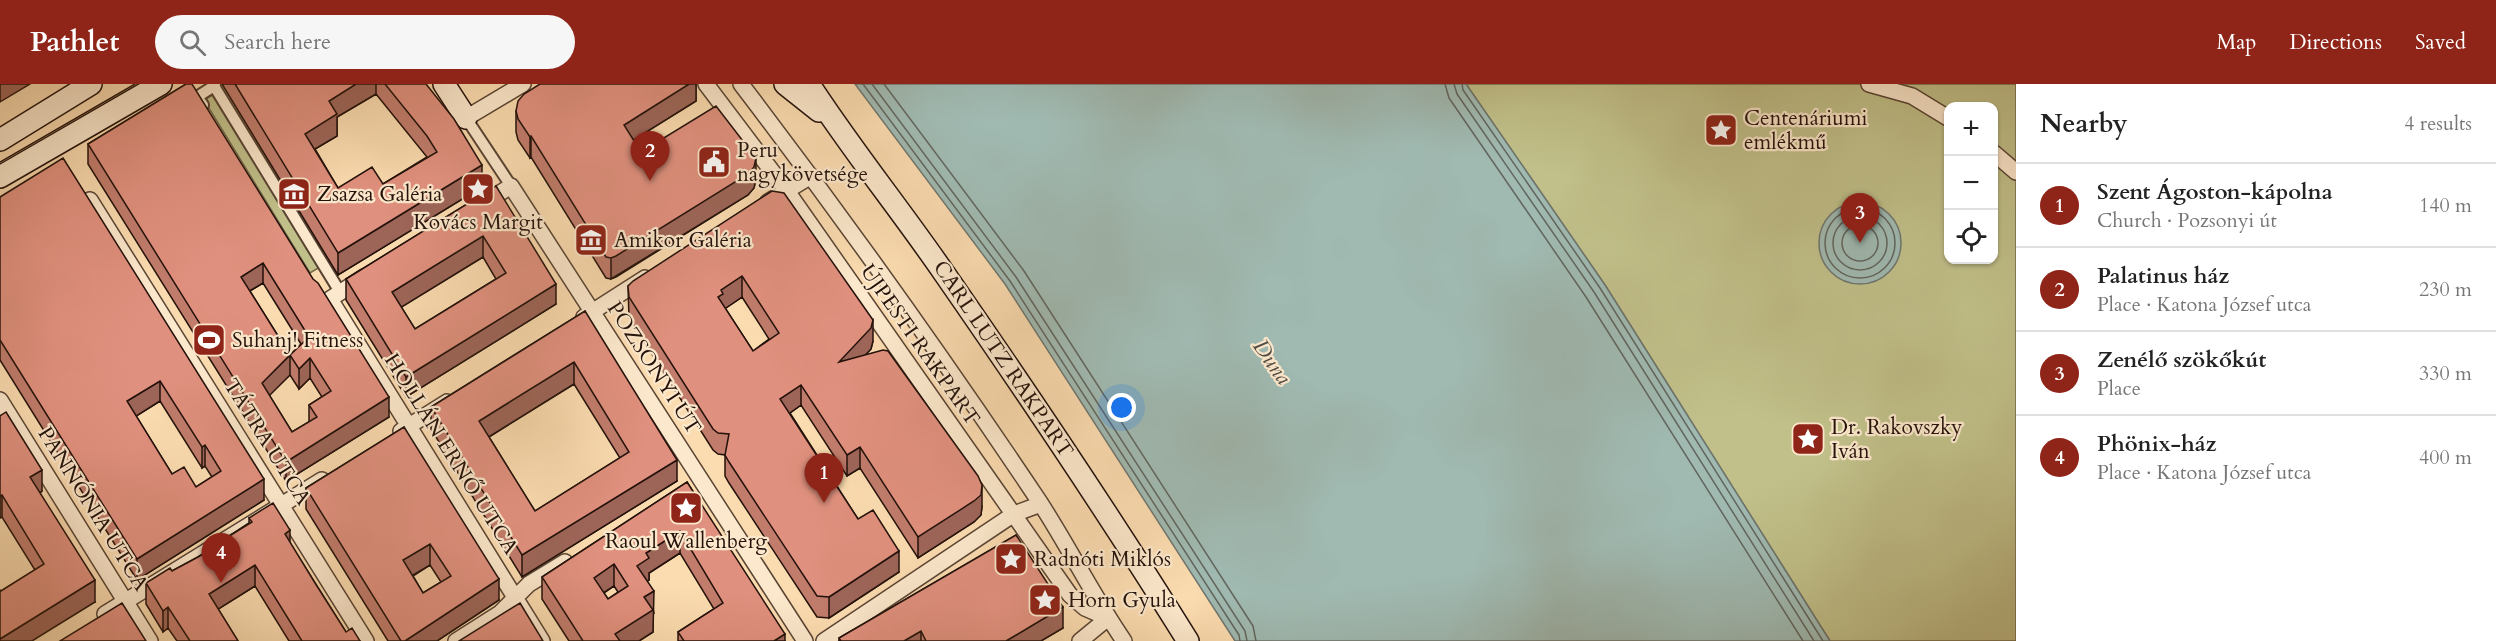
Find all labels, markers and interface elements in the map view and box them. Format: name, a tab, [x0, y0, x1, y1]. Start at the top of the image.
search box	[155, 15, 575, 69]
text: Pathlet	[30, 23, 119, 61]
icon: search	[176, 26, 209, 59]
text: Search here	[224, 27, 331, 57]
text: Map	[2216, 28, 2256, 57]
text: Directions	[2289, 28, 2382, 57]
text: Saved	[2415, 28, 2466, 57]
map controls	[1944, 102, 1998, 264]
button: +	[1944, 102, 1998, 156]
place label: Centenáriumi emlékmű	[1744, 104, 1868, 157]
text: Nearby	[2040, 106, 2128, 141]
text: 4 results	[2404, 110, 2472, 137]
place icon: Centenáriumi emlékmű	[1703, 112, 1739, 148]
pin: 2	[630, 132, 670, 181]
place label: Peru nagykövetsége	[737, 136, 868, 189]
public building icon: Peru nagykövetsége	[696, 144, 732, 180]
button: −	[1944, 156, 1998, 210]
place icon: Kovács Margit	[460, 171, 496, 207]
museum icon: Zsazsa Galéria	[276, 176, 312, 212]
text: Szent Ágoston-kápolna	[2097, 177, 2333, 207]
place label: Zsazsa Galéria	[317, 180, 442, 209]
text: 1	[2054, 192, 2065, 219]
text: 140 m	[2419, 192, 2472, 219]
pin: 3	[1840, 194, 1880, 243]
text: Church · Pozsonyi út	[2097, 207, 2277, 234]
place label: Kovács Margit	[413, 208, 543, 237]
button: locate	[1944, 210, 1998, 264]
museum icon: Amikor Galéria	[573, 222, 609, 258]
place label: Amikor Galéria	[614, 226, 752, 255]
street label: CARL LUTZ RAKPART	[926, 255, 1080, 463]
street label: ÚJPESTI RAKPART	[853, 258, 987, 431]
text: Palatinus ház	[2097, 261, 2229, 291]
text: 2	[2054, 276, 2065, 303]
text: 230 m	[2419, 276, 2472, 303]
text: Place · Katona József utca	[2097, 291, 2311, 318]
street label: POZSONYI ÚT	[600, 295, 709, 440]
sports icon: Suhanj! Fitness	[191, 322, 227, 358]
place label: Suhanj! Fitness	[232, 326, 363, 355]
water label: Duna	[1246, 333, 1298, 391]
text: Zenélő szökőkút	[2097, 345, 2266, 375]
street label: HOLLÁN ERNŐ UTCA	[377, 347, 526, 560]
text: 3	[2054, 360, 2065, 387]
text: 330 m	[2419, 360, 2472, 387]
street label: TÁTRA UTCA	[216, 373, 318, 511]
text: Place	[2097, 375, 2141, 402]
your location	[1107, 393, 1136, 422]
place label: Dr. Rakovszky Iván	[1831, 413, 1962, 466]
street label: PANNÓNIA UTCA	[31, 421, 156, 597]
place icon: Dr. Rakovszky Iván	[1790, 421, 1826, 457]
text: Phönix-ház	[2097, 429, 2216, 459]
text: 4	[2054, 444, 2065, 471]
text: 400 m	[2419, 444, 2472, 471]
pin: 1	[804, 454, 844, 503]
text: Place · Katona József utca	[2097, 459, 2311, 486]
place icon: Raoul Wallenberg	[668, 490, 704, 526]
place label: Raoul Wallenberg	[605, 527, 767, 556]
pin: 4	[202, 534, 240, 583]
place icon: Radnóti Miklós	[993, 541, 1029, 577]
place label: Radnóti Miklós	[1034, 545, 1171, 574]
place icon: Horn Gyula	[1027, 582, 1063, 618]
place label: Horn Gyula	[1068, 586, 1176, 615]

